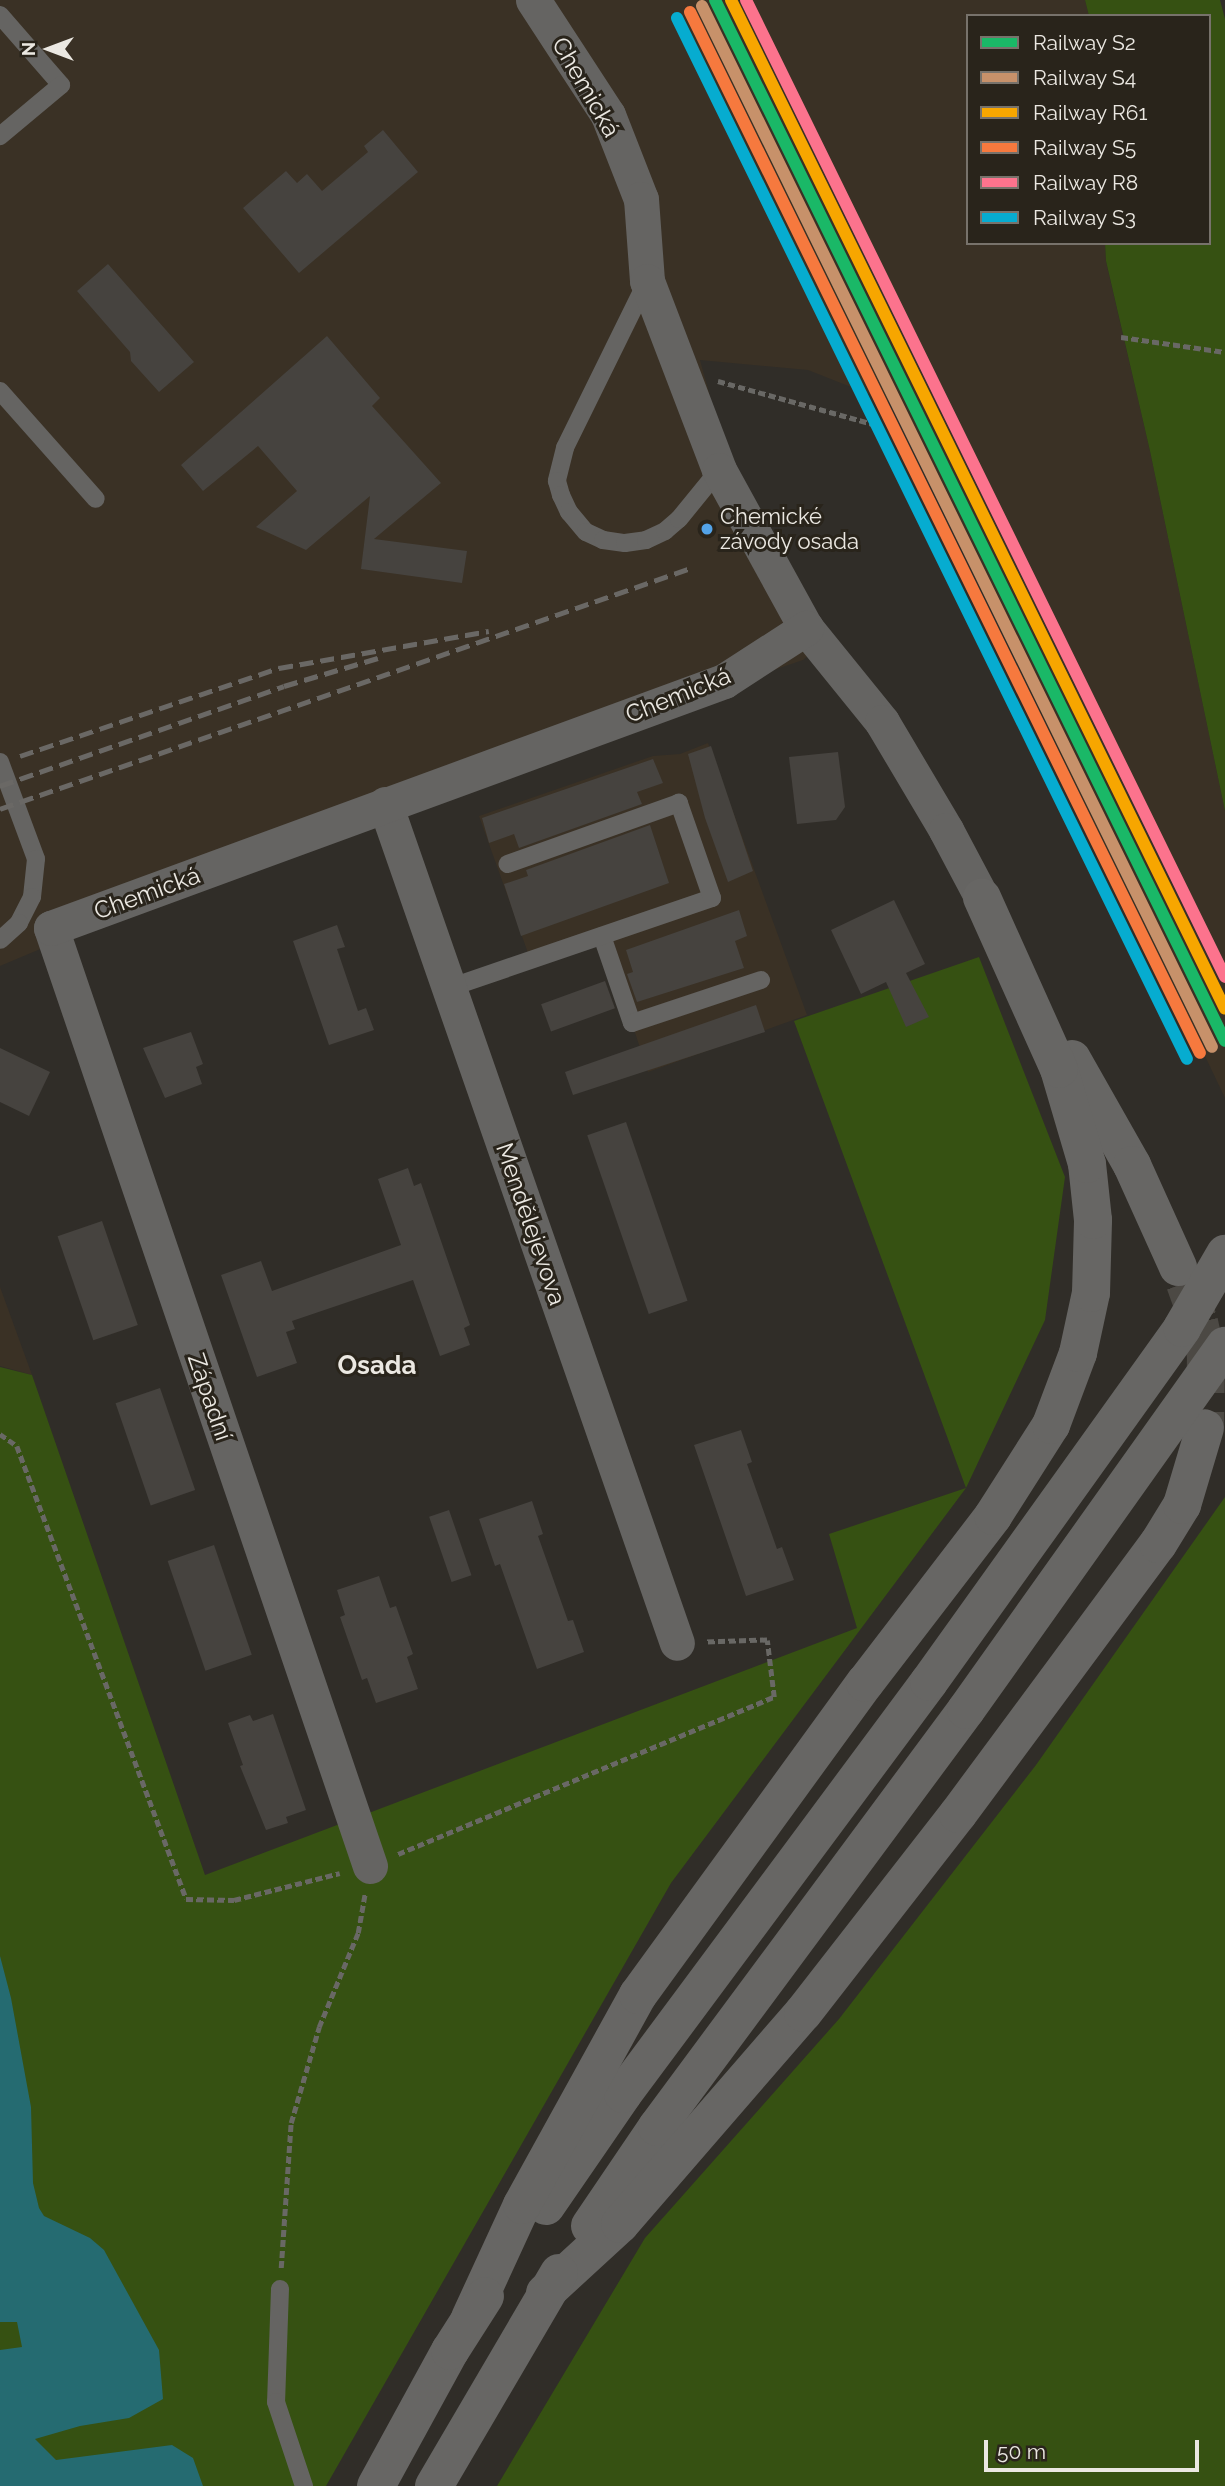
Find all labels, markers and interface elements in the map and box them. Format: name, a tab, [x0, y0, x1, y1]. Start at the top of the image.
north arrow	[14, 14, 84, 84]
legend	[966, 14, 1211, 245]
text: Railway S2	[1033, 30, 1136, 55]
street label: Chemická	[546, 32, 626, 142]
text: N	[17, 42, 39, 56]
text: Railway S4	[1033, 65, 1136, 90]
text: Railway R61	[1033, 100, 1147, 125]
text: Railway S5	[1033, 135, 1136, 160]
text: Railway R8	[1033, 170, 1138, 195]
text: Railway S3	[1033, 205, 1136, 230]
place label: Chemické závody osada	[720, 503, 859, 554]
marker: Chemické závody osada	[700, 522, 714, 536]
street label: Chemická	[621, 661, 735, 729]
street label: Chemická	[90, 861, 204, 925]
street label: Mendělejevova	[490, 1139, 572, 1309]
street label: Západní	[182, 1350, 238, 1444]
district label: Osada	[337, 1350, 417, 1382]
scale bar	[987, 2426, 1202, 2470]
text: 50 m	[997, 2439, 1046, 2464]

